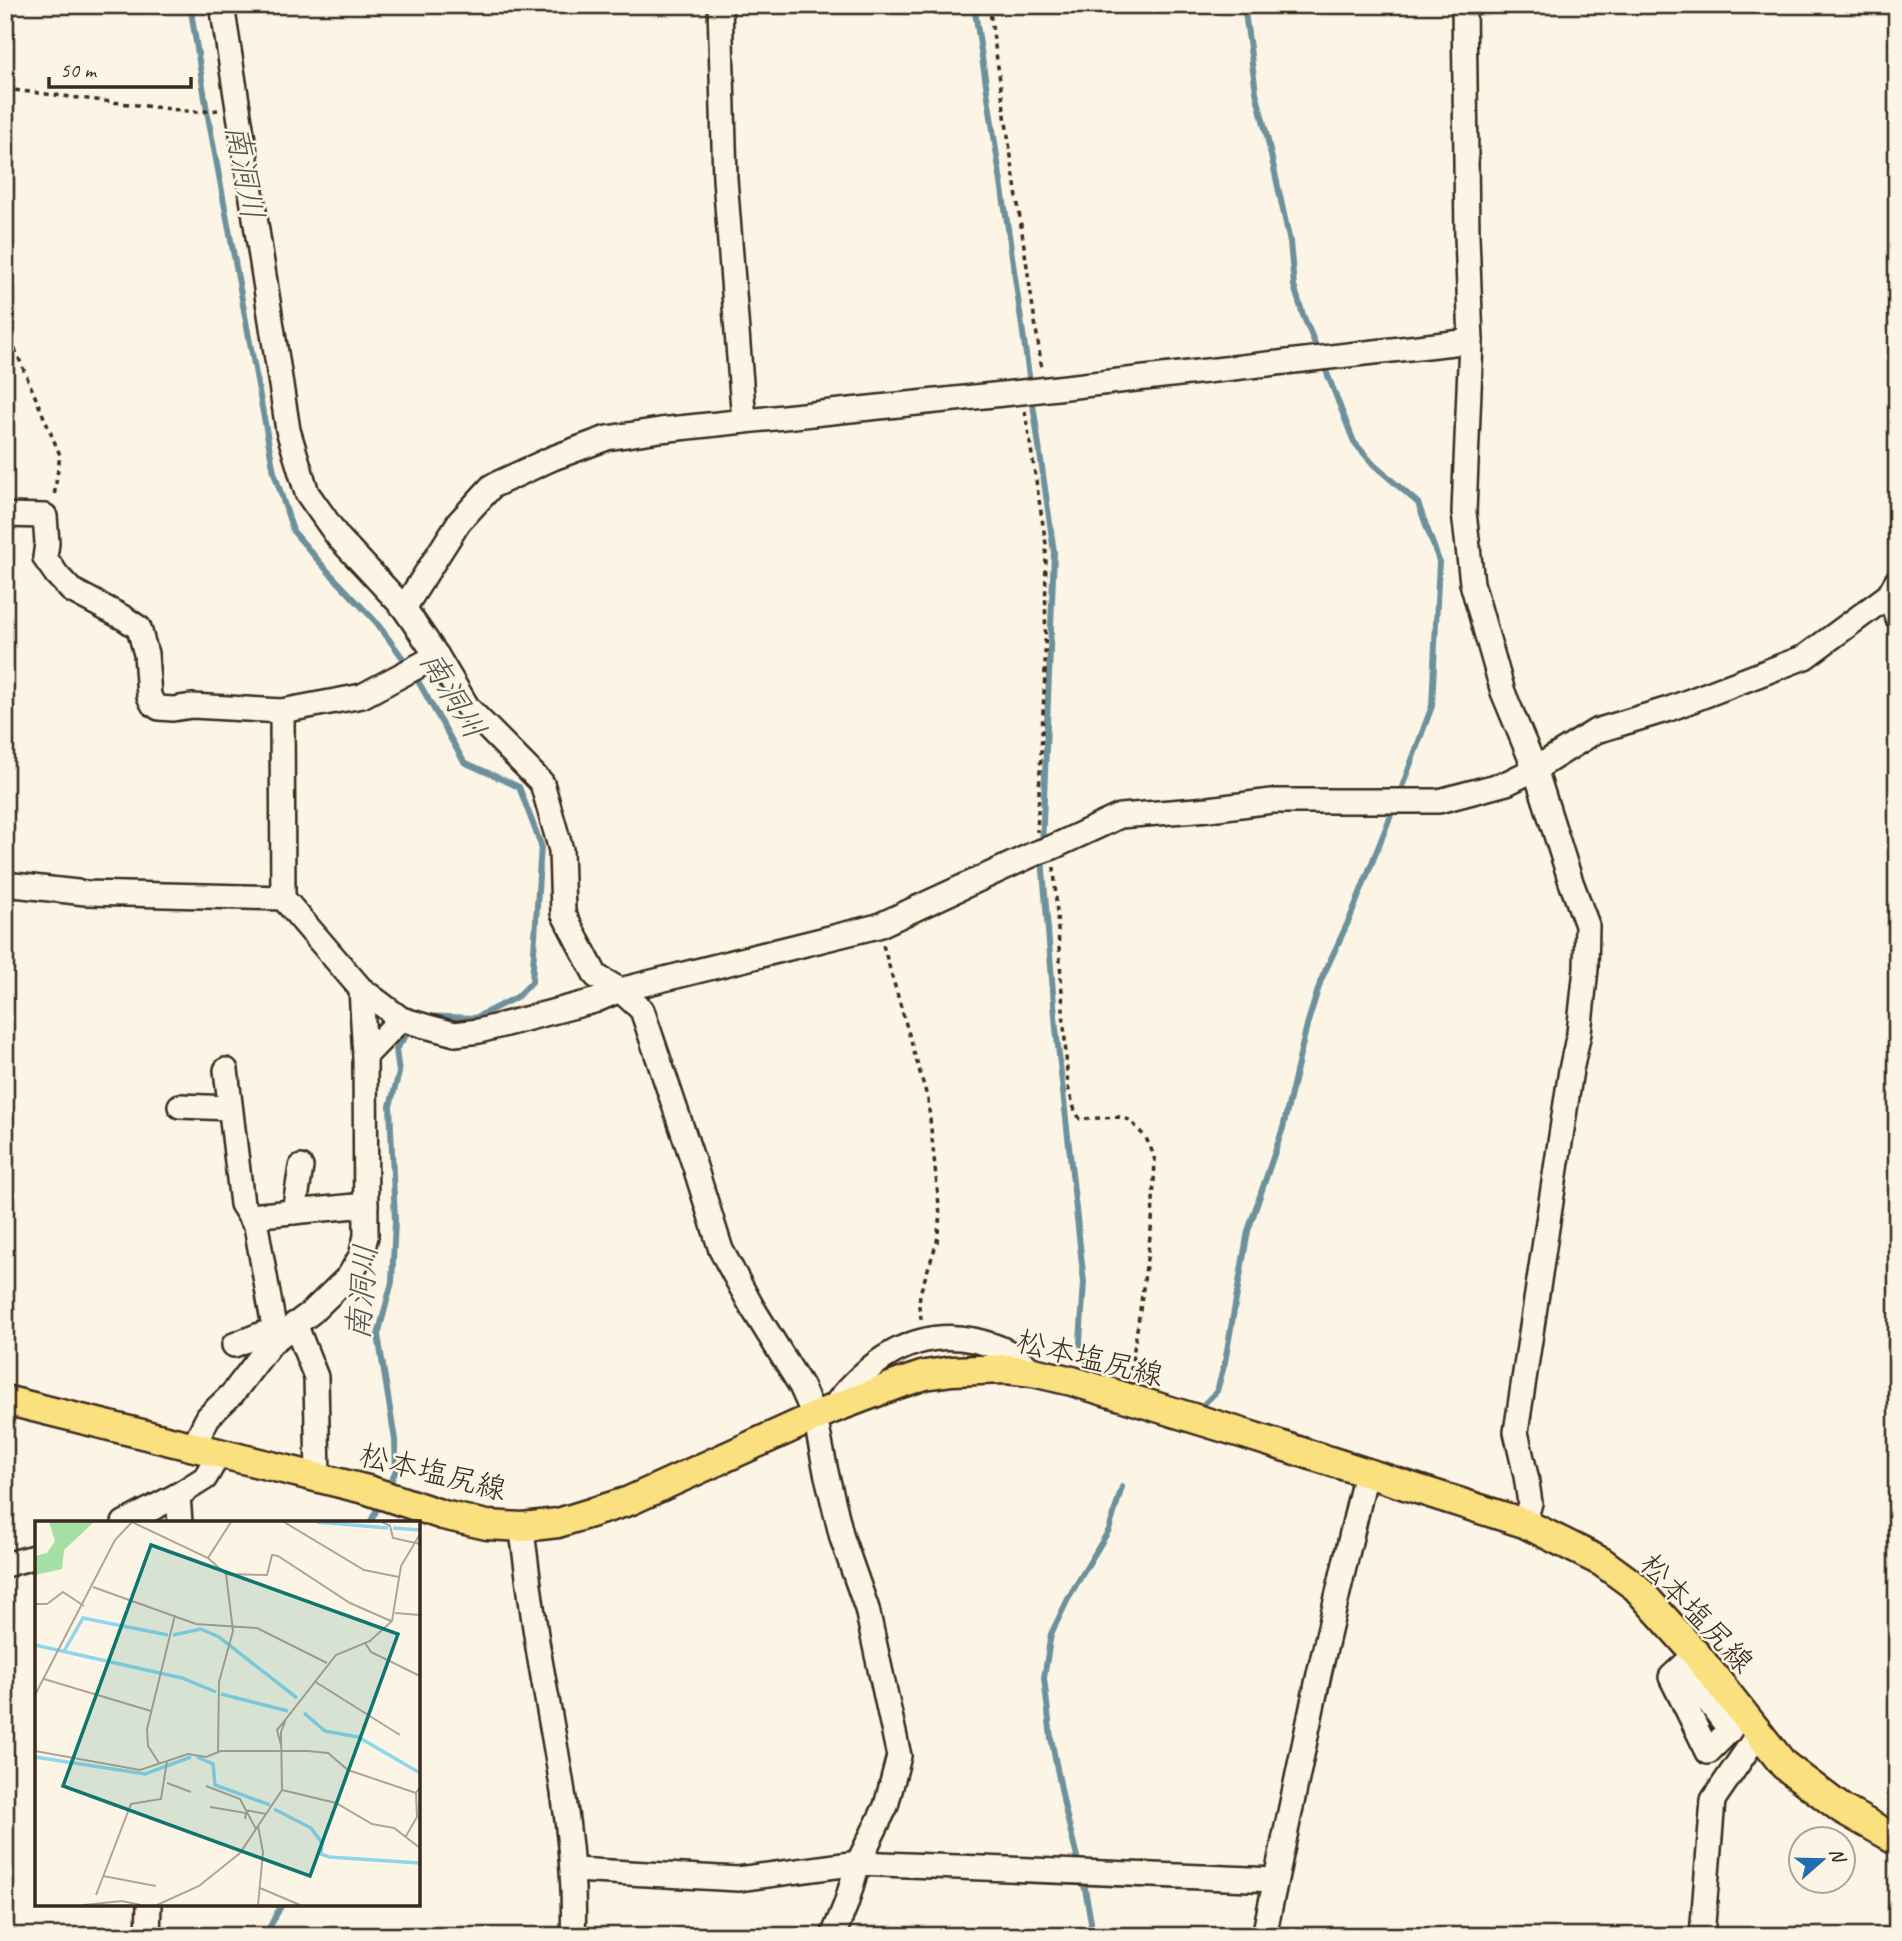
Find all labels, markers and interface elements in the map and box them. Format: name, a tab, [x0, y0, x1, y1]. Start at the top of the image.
scale bar	[49, 46, 191, 90]
text: 50 m	[60, 57, 98, 83]
water label: 南洞川	[216, 121, 274, 223]
water label: 南洞川	[411, 643, 495, 747]
water label: 南洞川	[337, 1242, 387, 1342]
street label: 松本塩尻線	[1013, 1321, 1167, 1395]
street label: 松本塩尻線	[356, 1435, 510, 1509]
inset map	[35, 1521, 420, 1906]
street label: 松本塩尻線	[1632, 1545, 1762, 1681]
north arrow	[1786, 1826, 1856, 1896]
text: N	[1824, 1845, 1851, 1867]

